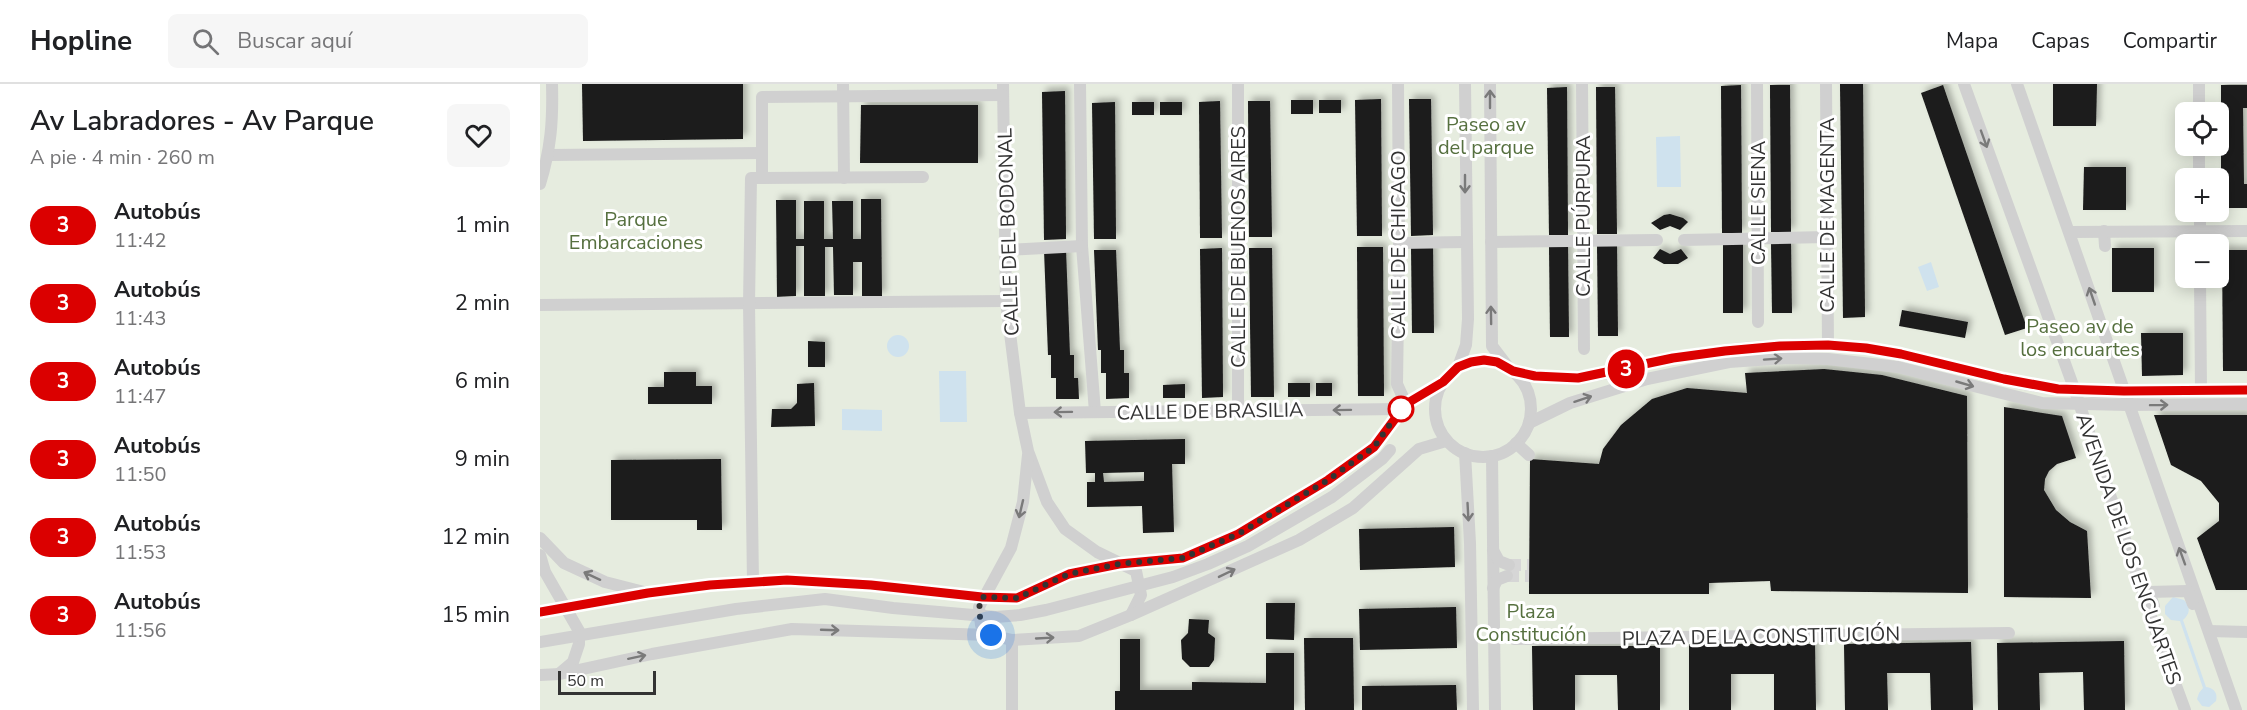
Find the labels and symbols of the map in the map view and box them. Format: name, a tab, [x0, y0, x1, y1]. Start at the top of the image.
one-way arrow	[1484, 90, 1496, 110]
park label: Paseo av del parque	[1438, 111, 1534, 161]
street label: CALLE DE MAGENTA	[1814, 117, 1841, 313]
street label: CALLE DE BUENOS AIRES	[1225, 126, 1252, 368]
street label: CALLE DEL BODONAL	[991, 127, 1026, 336]
one-way arrow	[1979, 129, 1990, 148]
street label: CALLE PÚRPURA	[1570, 135, 1597, 297]
street label: CALLE SIENA	[1745, 140, 1772, 265]
street label: CALLE DE CHICAGO	[1385, 151, 1412, 339]
one-way arrow	[1459, 174, 1471, 194]
park label: Parque Embarcaciones	[569, 206, 703, 256]
one-way arrow	[2085, 287, 2096, 306]
one-way arrow	[1486, 306, 1497, 326]
park label: Paseo av de los encuartes	[2020, 313, 2140, 363]
line badge: 3	[1606, 350, 1646, 388]
one-way arrow	[1762, 354, 1782, 365]
one-way arrow	[1955, 379, 1974, 390]
one-way arrow	[1573, 393, 1592, 404]
street label: CALLE DE BRASILIA	[1116, 396, 1304, 427]
unlabelled marker	[1388, 396, 1414, 422]
one-way arrow	[2148, 399, 2168, 411]
one-way arrow	[1333, 404, 1353, 416]
one-way arrow	[1054, 407, 1074, 418]
street label: AVENIDA DE LOS ENCUARTES	[2069, 410, 2188, 689]
one-way arrow	[1014, 499, 1026, 518]
one-way arrow	[1463, 501, 1474, 521]
one-way arrow	[2176, 547, 2187, 566]
one-way arrow	[1217, 566, 1235, 578]
one-way arrow	[584, 570, 602, 582]
park label: Plaza Constitución	[1476, 598, 1587, 648]
your location	[976, 620, 1006, 650]
street label: PLAZA DE LA CONSTITUCIÓN	[1622, 621, 1900, 652]
one-way arrow	[819, 625, 839, 636]
one-way arrow	[1034, 632, 1054, 643]
one-way arrow	[627, 651, 646, 663]
scale bar	[558, 668, 656, 696]

